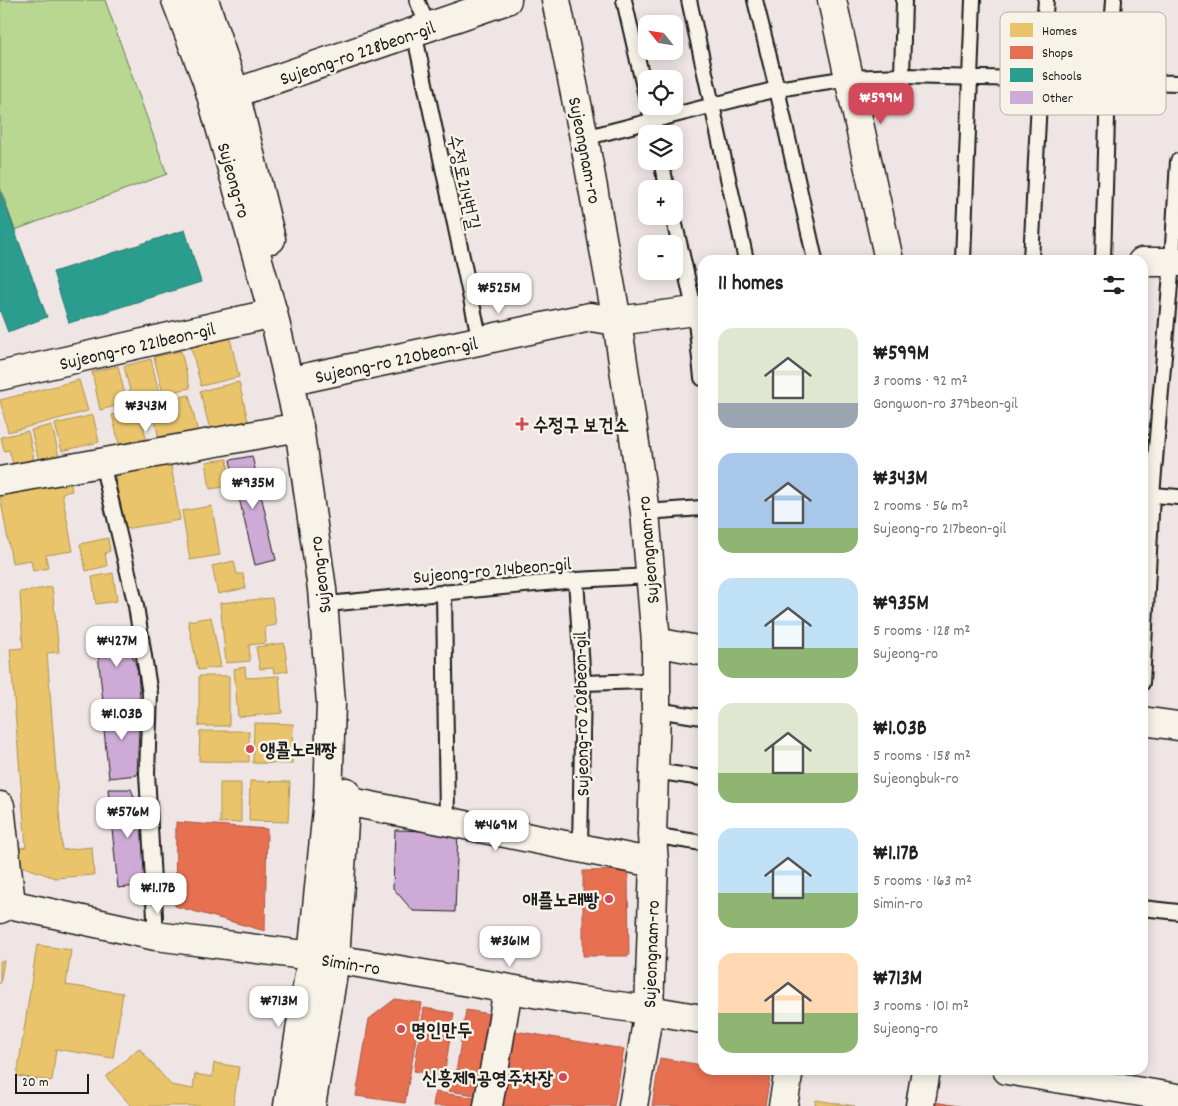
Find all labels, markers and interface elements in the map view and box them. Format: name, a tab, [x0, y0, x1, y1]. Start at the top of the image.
legend	[1000, 12, 1166, 115]
north arrow	[638, 15, 682, 60]
map controls	[638, 15, 683, 280]
street label: Sujeong-ro 228beon-gil	[277, 16, 440, 95]
text: Homes	[1042, 22, 1077, 42]
text: Shops	[1042, 44, 1073, 64]
text: Schools	[1042, 67, 1082, 87]
button: locate	[638, 70, 683, 115]
pin: ₩599M	[846, 82, 916, 125]
text: ₩599M	[860, 87, 902, 110]
text: Other	[1042, 89, 1074, 109]
street label: Sujeongnam-ro	[559, 95, 606, 206]
button: layers	[638, 125, 683, 170]
street label: 수정로214번길	[438, 133, 485, 233]
street label: Sujeong-ro	[208, 140, 255, 222]
button: +	[638, 180, 683, 225]
button: −	[638, 235, 683, 280]
text: 11 homes	[718, 270, 783, 300]
icon: filters	[1100, 271, 1128, 299]
pin: ₩525M	[464, 272, 534, 315]
text: ₩525M	[478, 277, 520, 300]
street label: Sujeong-ro 221beon-gil	[57, 317, 219, 379]
street label: Sujeong-ro 220beon-gil	[313, 332, 481, 393]
text: ₩599M	[873, 340, 929, 370]
icon: home	[758, 348, 818, 408]
text: 3 rooms · 92 m²	[873, 370, 967, 393]
pin: ₩343M	[111, 390, 181, 433]
text: Gongwon-ro 379beon-gil	[873, 393, 1018, 416]
text: ₩343M	[125, 395, 167, 418]
place label: 수정구 보건소	[533, 414, 629, 441]
marker: 수정구 보건소	[515, 417, 529, 431]
text: ₩343M	[873, 465, 928, 495]
pin: ₩935M	[218, 468, 288, 510]
text: ₩935M	[232, 472, 274, 495]
icon: home	[758, 473, 818, 533]
street label: Sujeongnam-ro	[632, 495, 669, 605]
text: 2 rooms · 56 m²	[873, 495, 968, 518]
text: Sujeong-ro 217beon-gil	[873, 518, 1006, 541]
street label: Sujeong-ro	[304, 534, 341, 615]
street label: Sujeong-ro 214beon-gil	[412, 552, 573, 593]
text: ₩935M	[873, 590, 929, 620]
icon: home	[758, 598, 818, 658]
text: 5 rooms · 128 m²	[873, 620, 970, 643]
pin: ₩427M	[82, 626, 152, 668]
text: ₩427M	[97, 630, 137, 653]
street label: Sujeong-ro 208beon-gil	[569, 631, 598, 797]
text: Sujeong-ro	[873, 643, 938, 666]
pin: ₩1.03B	[81, 698, 163, 741]
text: ₩1.03B	[102, 703, 142, 726]
text: ₩1.03B	[873, 715, 927, 745]
icon: home	[758, 723, 818, 783]
place label: 앵콜노래짱	[260, 739, 337, 766]
marker: 앵콜노래짱	[244, 743, 256, 755]
text: 5 rooms · 158 m²	[873, 745, 971, 768]
text: Sujeongbuk-ro	[873, 768, 959, 791]
pin: ₩576M	[93, 796, 163, 839]
text: ₩576M	[107, 801, 149, 824]
pin: ₩469M	[461, 810, 531, 852]
text: ₩469M	[475, 814, 517, 837]
text: ₩1.17B	[873, 840, 919, 870]
icon: home	[758, 848, 818, 908]
text: 5 rooms · 163 m²	[873, 870, 972, 893]
pin: ₩1.17B	[117, 872, 199, 915]
text: ₩1.17B	[141, 877, 175, 900]
place label: 애플노래빵	[523, 889, 600, 916]
marker: 애플노래빵	[603, 893, 615, 905]
text: Simin-ro	[873, 893, 923, 916]
street label: Sujeongnam-ro	[638, 900, 669, 1009]
pin: ₩361M	[475, 926, 545, 968]
text: ₩361M	[490, 930, 530, 953]
street label: Simin-ro	[319, 948, 382, 984]
text: ₩713M	[873, 965, 922, 995]
icon: home	[758, 973, 818, 1033]
pin: ₩713M	[244, 986, 314, 1028]
text: ₩713M	[260, 990, 298, 1013]
text: 3 rooms · 101 m²	[873, 995, 969, 1018]
text: Sujeong-ro	[873, 1018, 938, 1041]
place label: 명인만두	[411, 1019, 472, 1046]
marker: 명인만두	[395, 1023, 407, 1035]
place label: 신흥제9공영주차장	[422, 1067, 554, 1094]
scale bar	[15, 1071, 89, 1094]
marker: 신흥제9공영주차장	[557, 1071, 569, 1083]
text: 20 m	[22, 1073, 49, 1093]

